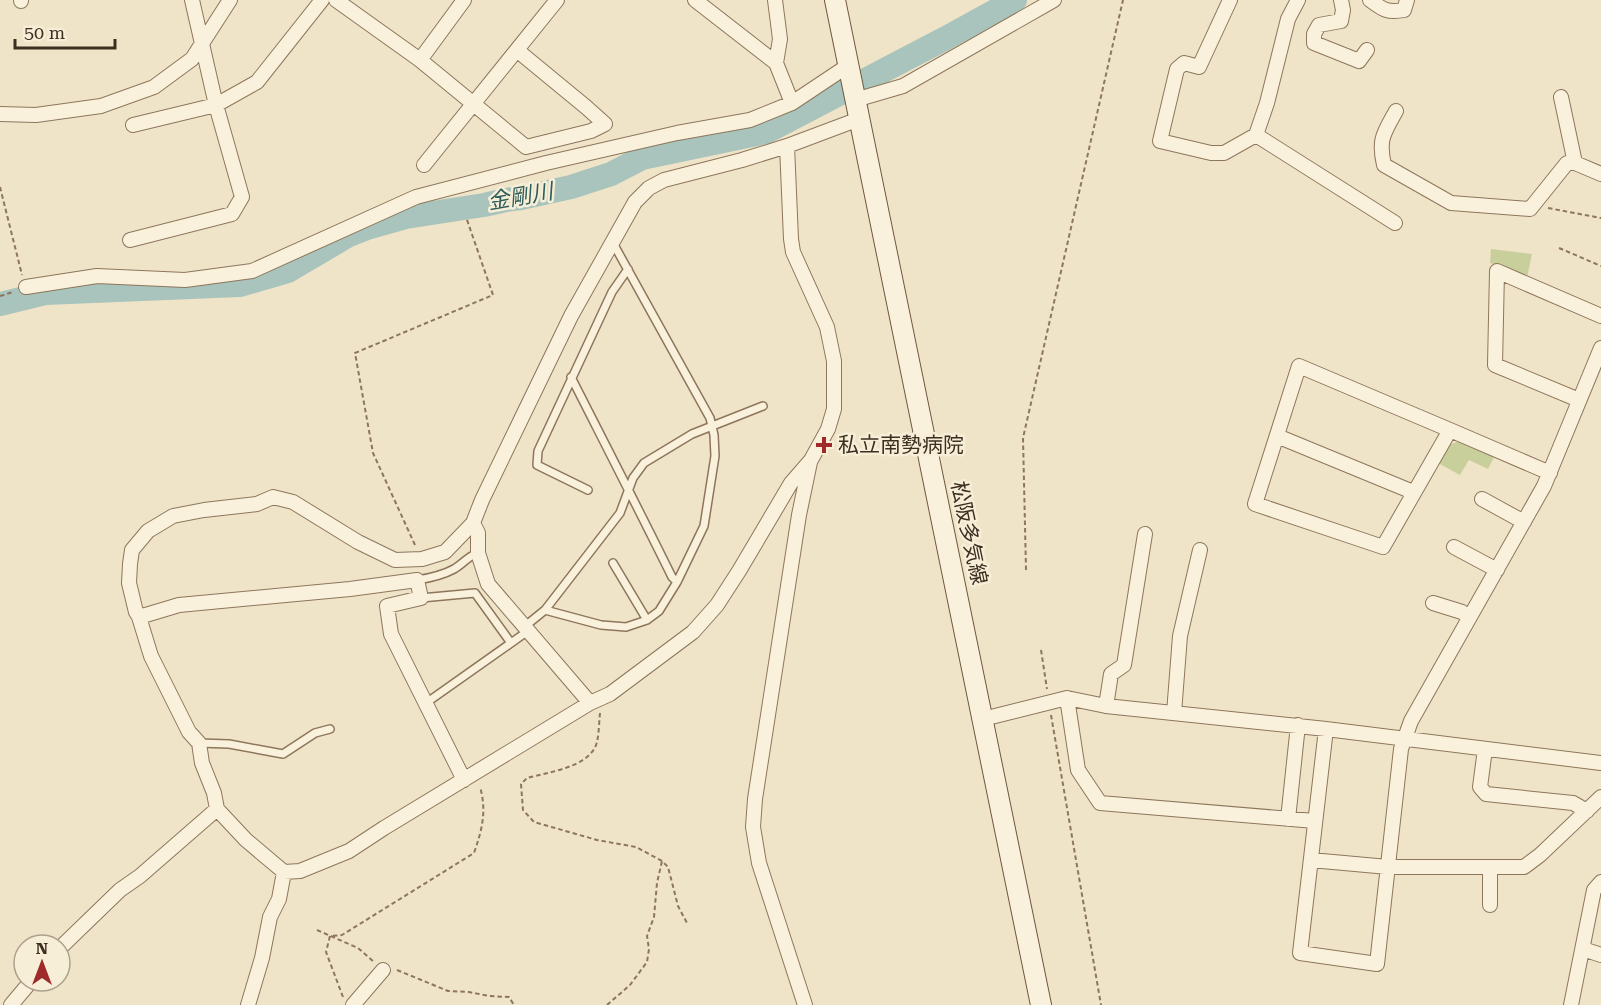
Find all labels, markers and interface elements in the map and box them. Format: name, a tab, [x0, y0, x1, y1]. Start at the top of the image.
scale bar	[15, 12, 116, 50]
text: 50 m	[24, 22, 65, 43]
water label: 金剛川	[485, 178, 557, 215]
place label: 私立南勢病院	[838, 433, 964, 457]
marker: 私立南勢病院	[815, 436, 833, 454]
street label: 松阪多気線	[946, 479, 992, 587]
north arrow	[12, 933, 72, 993]
text: N	[36, 939, 48, 958]

